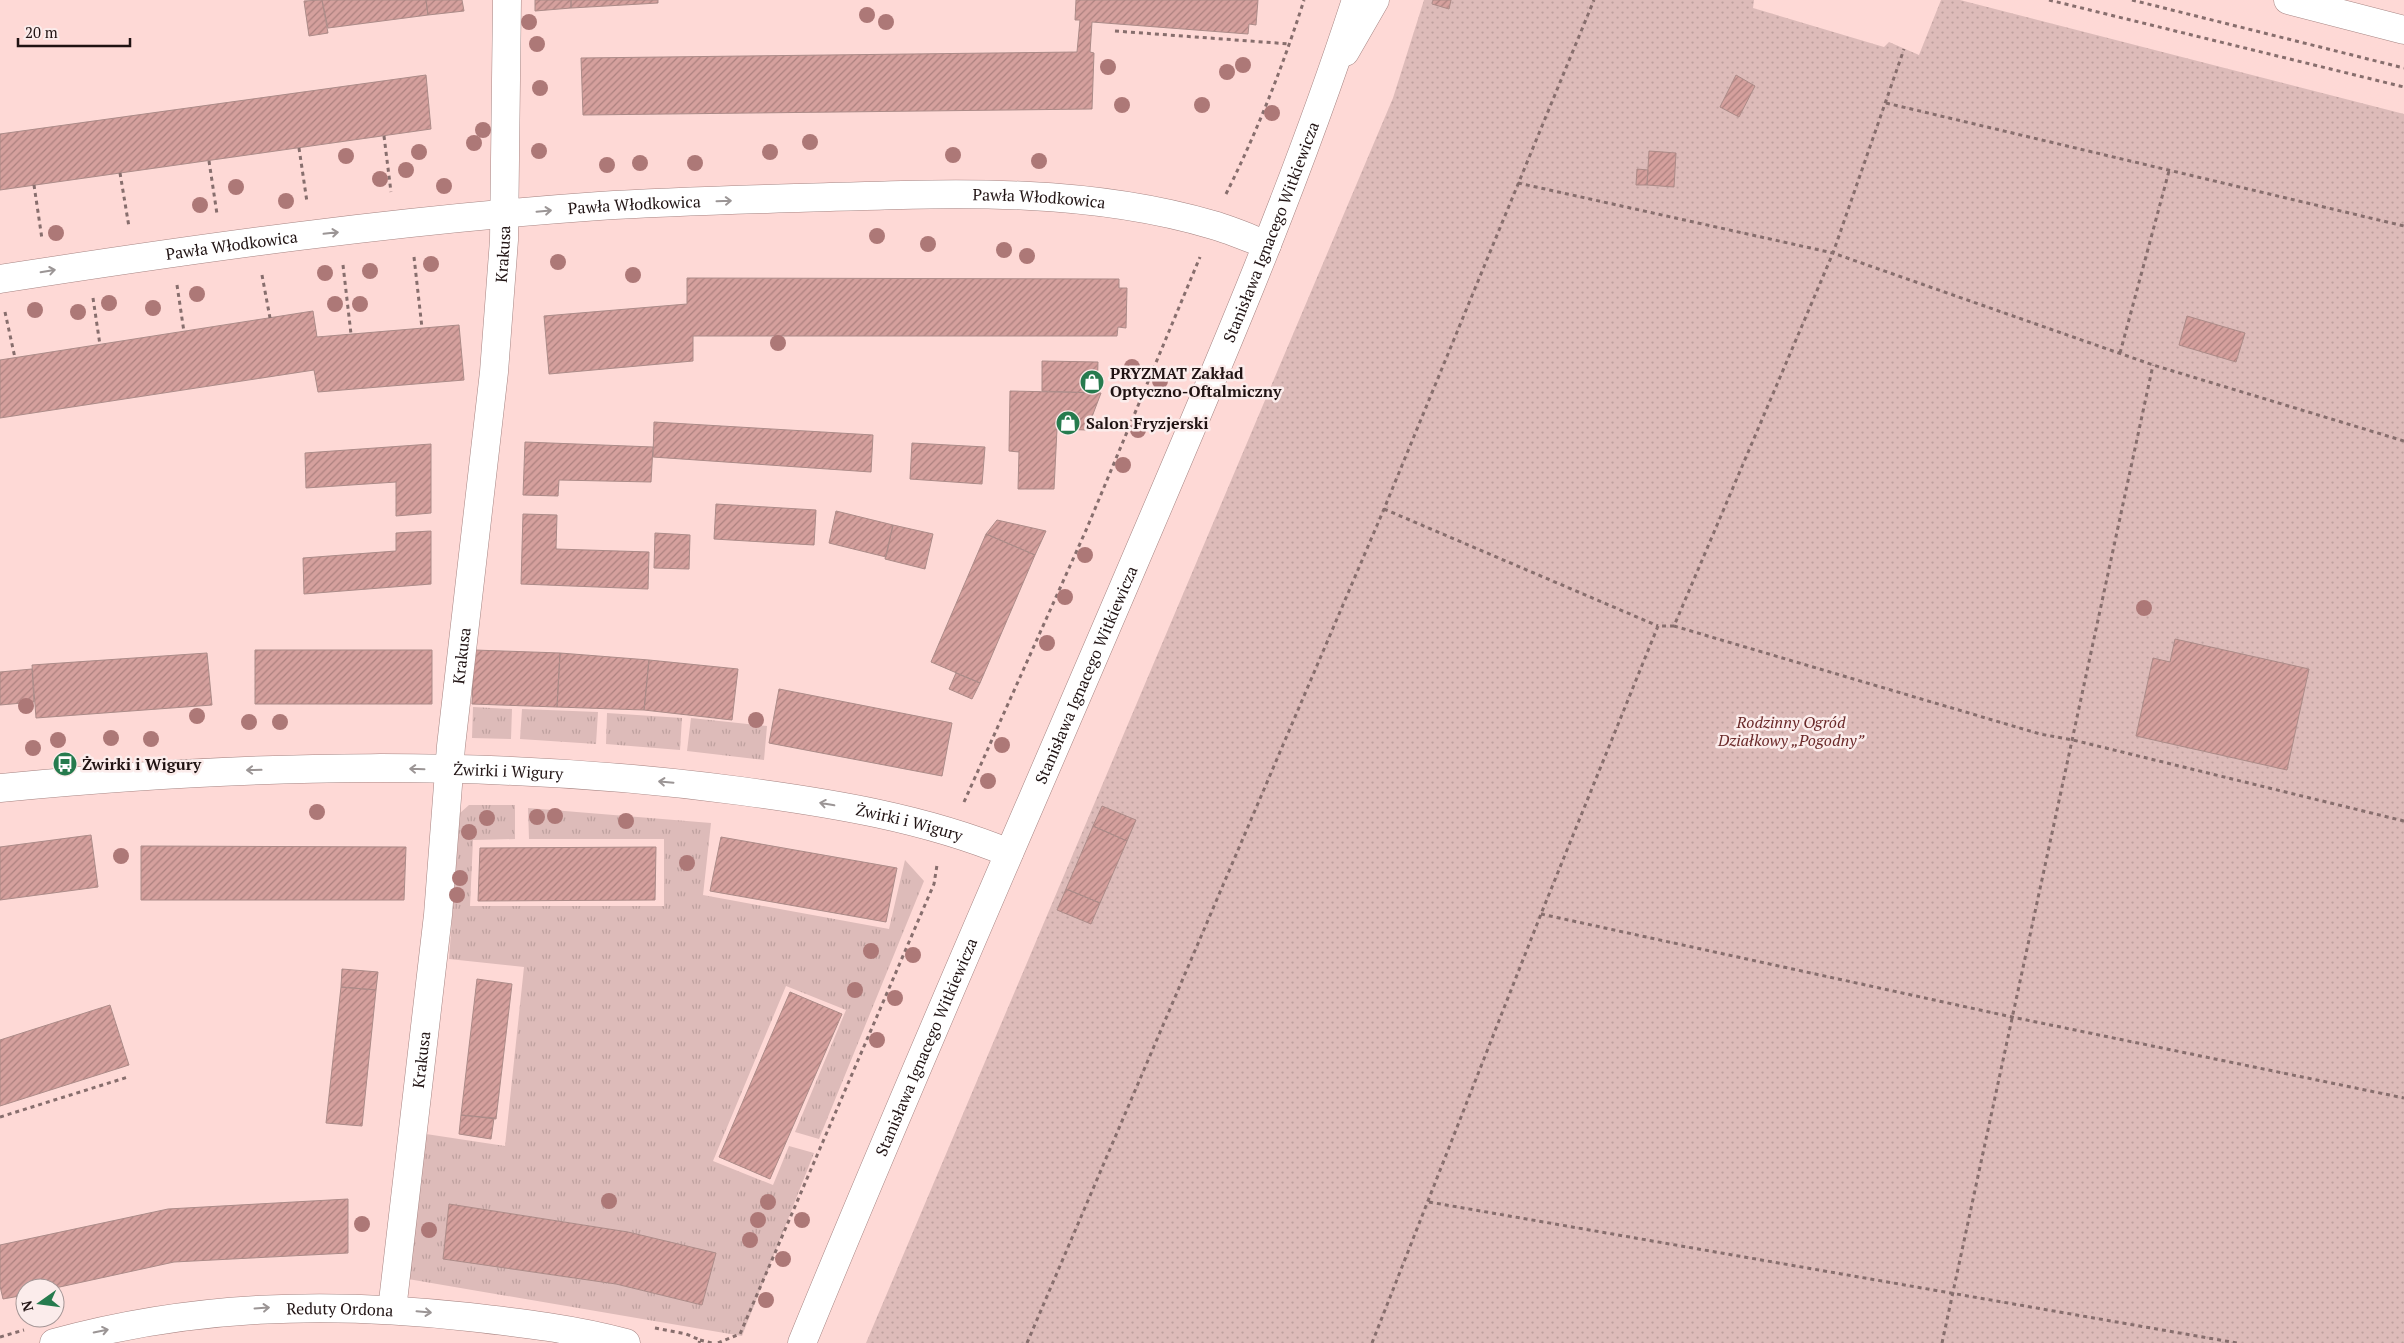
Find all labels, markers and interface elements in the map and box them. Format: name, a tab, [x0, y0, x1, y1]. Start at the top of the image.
scale bar	[18, 15, 130, 47]
text: 20 m	[25, 22, 58, 42]
street label: Stanisława Ignacego Witkiewicza	[1218, 119, 1324, 346]
street label: Pawła Włodkowica	[972, 183, 1107, 214]
street label: Pawła Włodkowica	[567, 190, 701, 219]
one-way arrow	[716, 196, 732, 205]
one-way arrow	[536, 206, 552, 216]
street label: Pawła Włodkowica	[164, 225, 299, 265]
street label: Krakusa	[490, 225, 515, 283]
one-way arrow	[322, 228, 338, 238]
one-way arrow	[40, 266, 56, 276]
place label: PRYZMAT Zakład Optyczno-Oftalmiczny	[1110, 362, 1282, 402]
shop icon: PRYZMAT Zakład Optyczno-Oftalmiczny	[1079, 369, 1105, 395]
shop icon: Salon Fryzjerski	[1055, 410, 1081, 436]
place label: Salon Fryzjerski	[1086, 412, 1208, 434]
street label: Stanisława Ignacego Witkiewicza	[1029, 562, 1142, 787]
street label: Krakusa	[447, 626, 476, 685]
park label: Rodzinny Ogród Działkowy „Pogodny”	[1717, 711, 1865, 751]
bus stop icon: Żwirki i Wigury	[52, 751, 78, 777]
place label: Żwirki i Wigury	[82, 753, 202, 775]
street label: Żwirki i Wigury	[453, 758, 565, 785]
one-way arrow	[409, 764, 425, 773]
one-way arrow	[246, 765, 262, 775]
one-way arrow	[658, 777, 674, 787]
street label: Żwirki i Wigury	[854, 798, 967, 847]
one-way arrow	[820, 799, 836, 809]
street label: Stanisława Ignacego Witkiewicza	[870, 934, 982, 1160]
street label: Krakusa	[407, 1030, 435, 1089]
north arrow	[15, 1278, 65, 1328]
street label: Reduty Ordona	[286, 1297, 394, 1321]
text: N	[16, 1298, 37, 1314]
one-way arrow	[253, 1304, 269, 1313]
one-way arrow	[416, 1308, 432, 1317]
one-way arrow	[93, 1326, 109, 1336]

